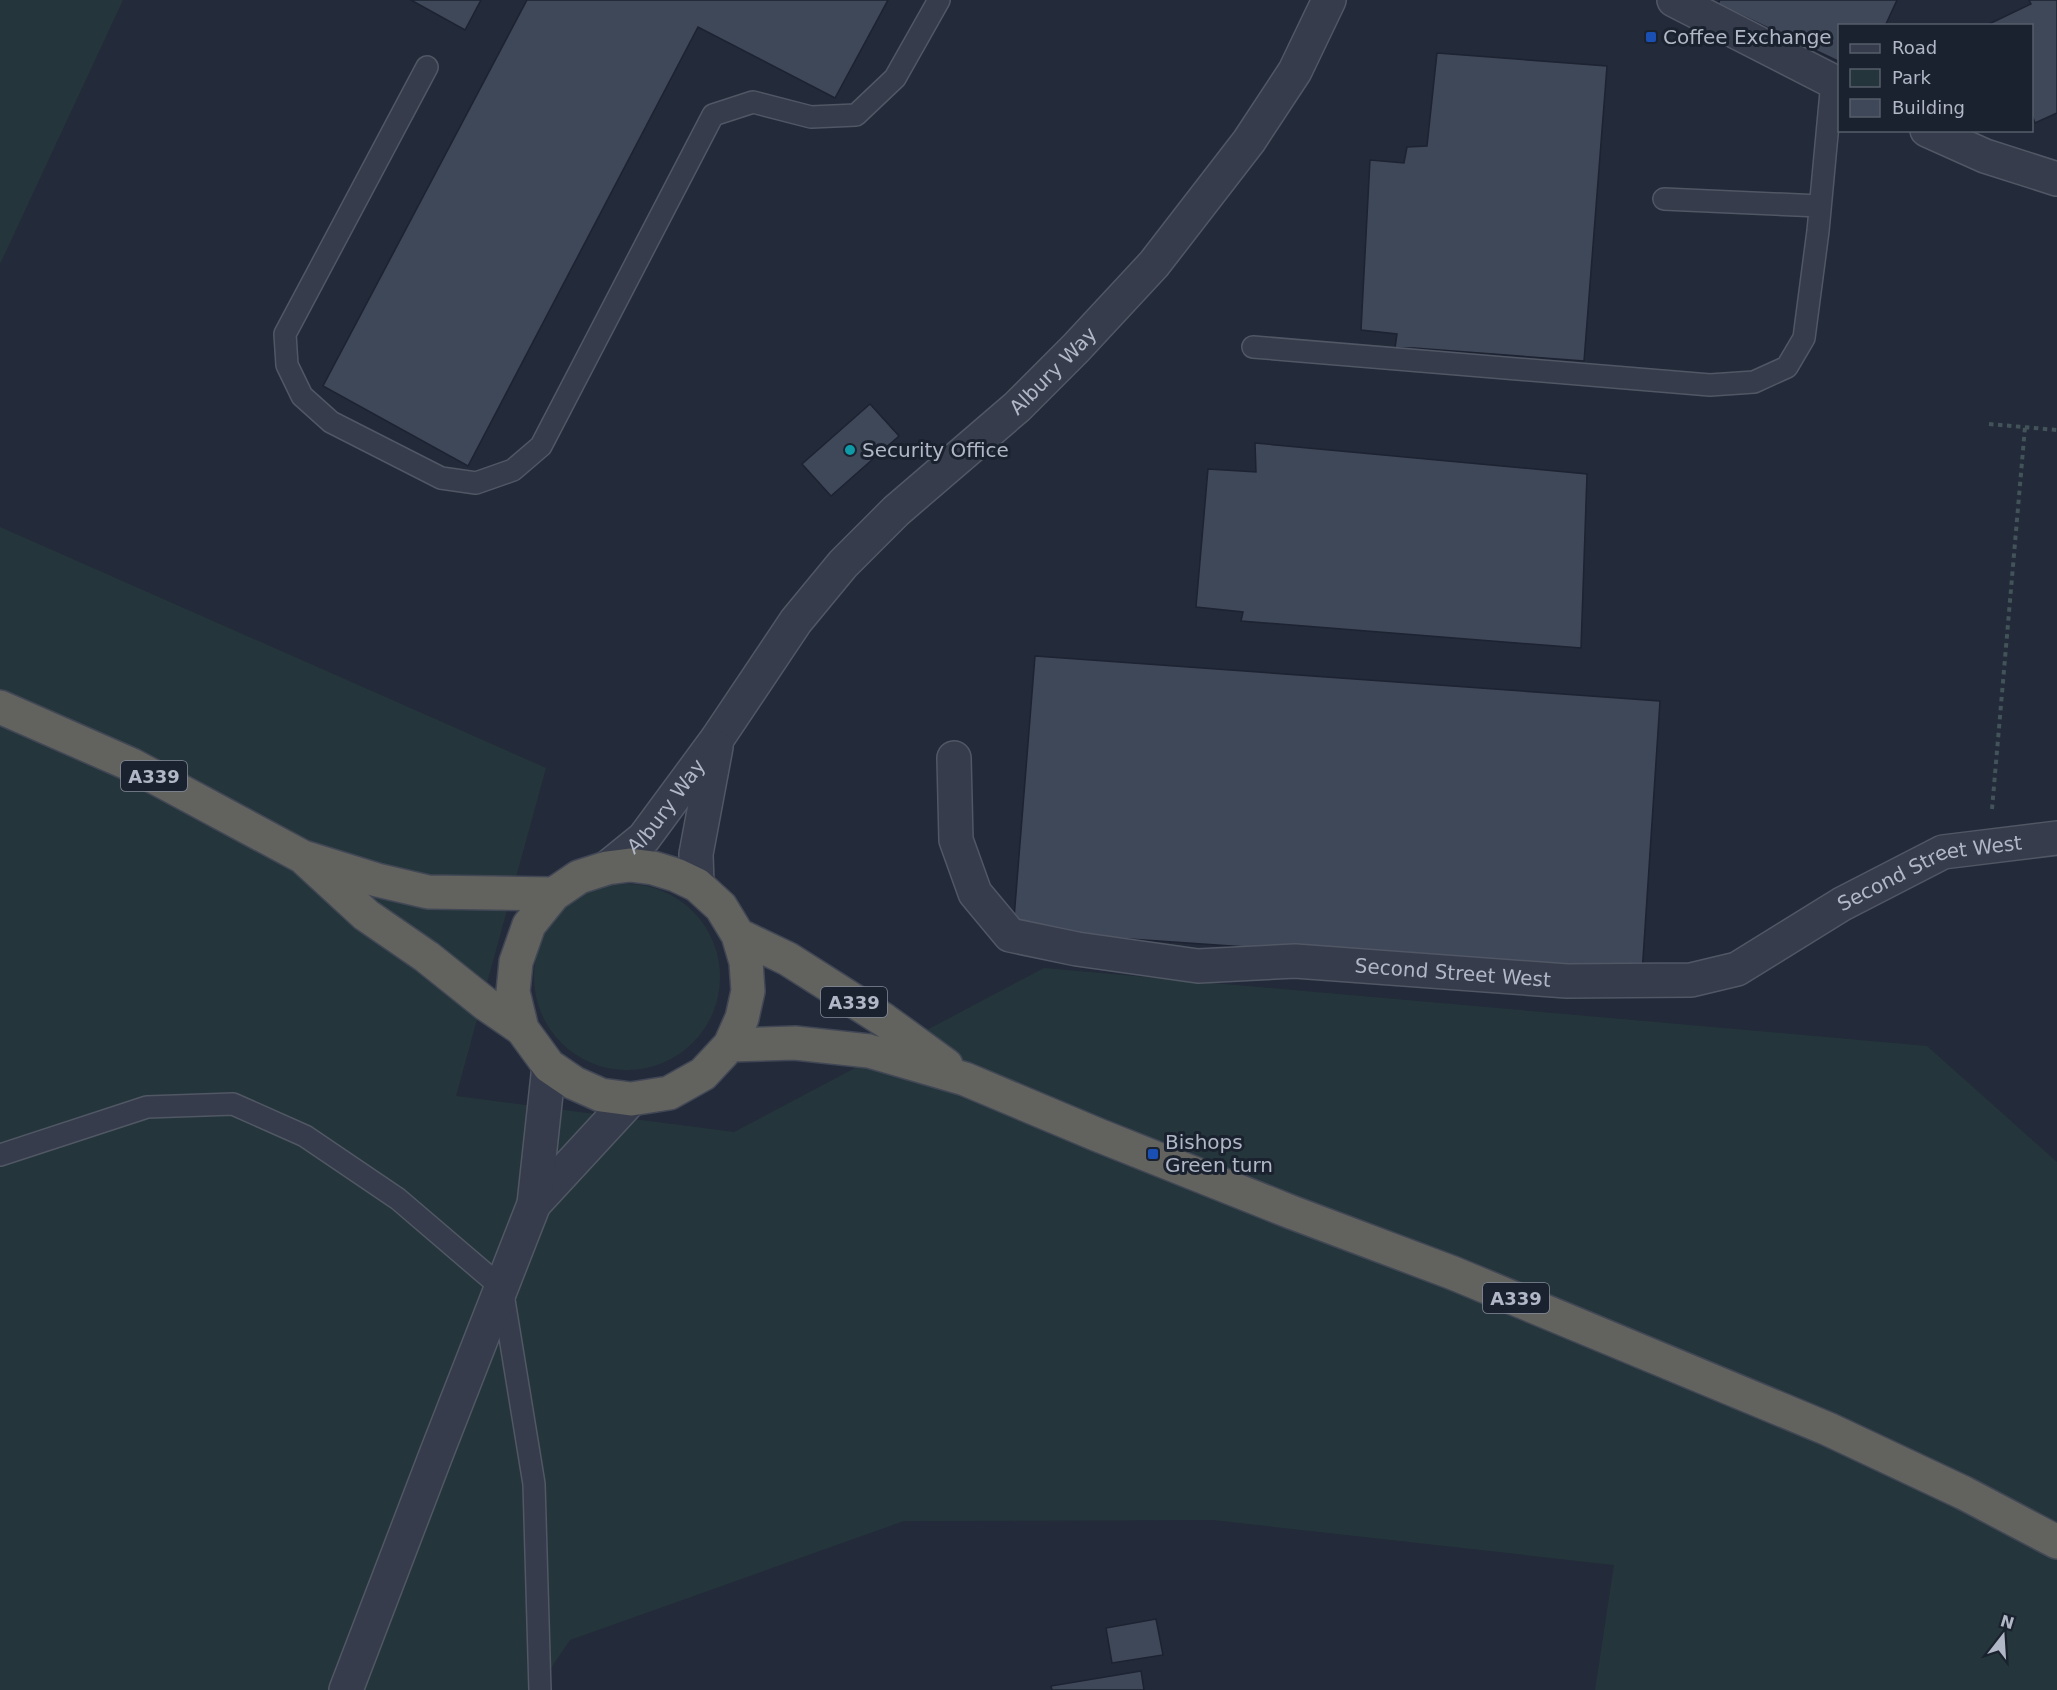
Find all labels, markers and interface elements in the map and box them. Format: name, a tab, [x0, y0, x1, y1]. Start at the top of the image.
legend	[1838, 24, 2033, 132]
place label: Coffee Exchange	[1663, 25, 1832, 49]
marker: Coffee Exchange	[1644, 30, 1658, 44]
text: Road	[1892, 37, 1937, 58]
text: Park	[1892, 67, 1931, 88]
text: Building	[1892, 97, 1965, 118]
street label: Albury Way	[1004, 322, 1101, 420]
place label: Security Office	[862, 438, 1009, 462]
marker: Security Office	[843, 443, 857, 457]
street label: Albury Way	[622, 754, 710, 859]
road number: A339	[121, 761, 187, 791]
street label: Second Street West	[1833, 830, 2023, 916]
street label: Second Street West	[1354, 953, 1552, 992]
road number: A339	[821, 987, 887, 1017]
place label: Bishops Green turn	[1165, 1130, 1273, 1177]
marker: Bishops Green turn	[1146, 1147, 1160, 1161]
road number: A339	[1483, 1283, 1549, 1313]
north arrow	[1973, 1606, 2033, 1666]
text: N	[1998, 1611, 2016, 1633]

